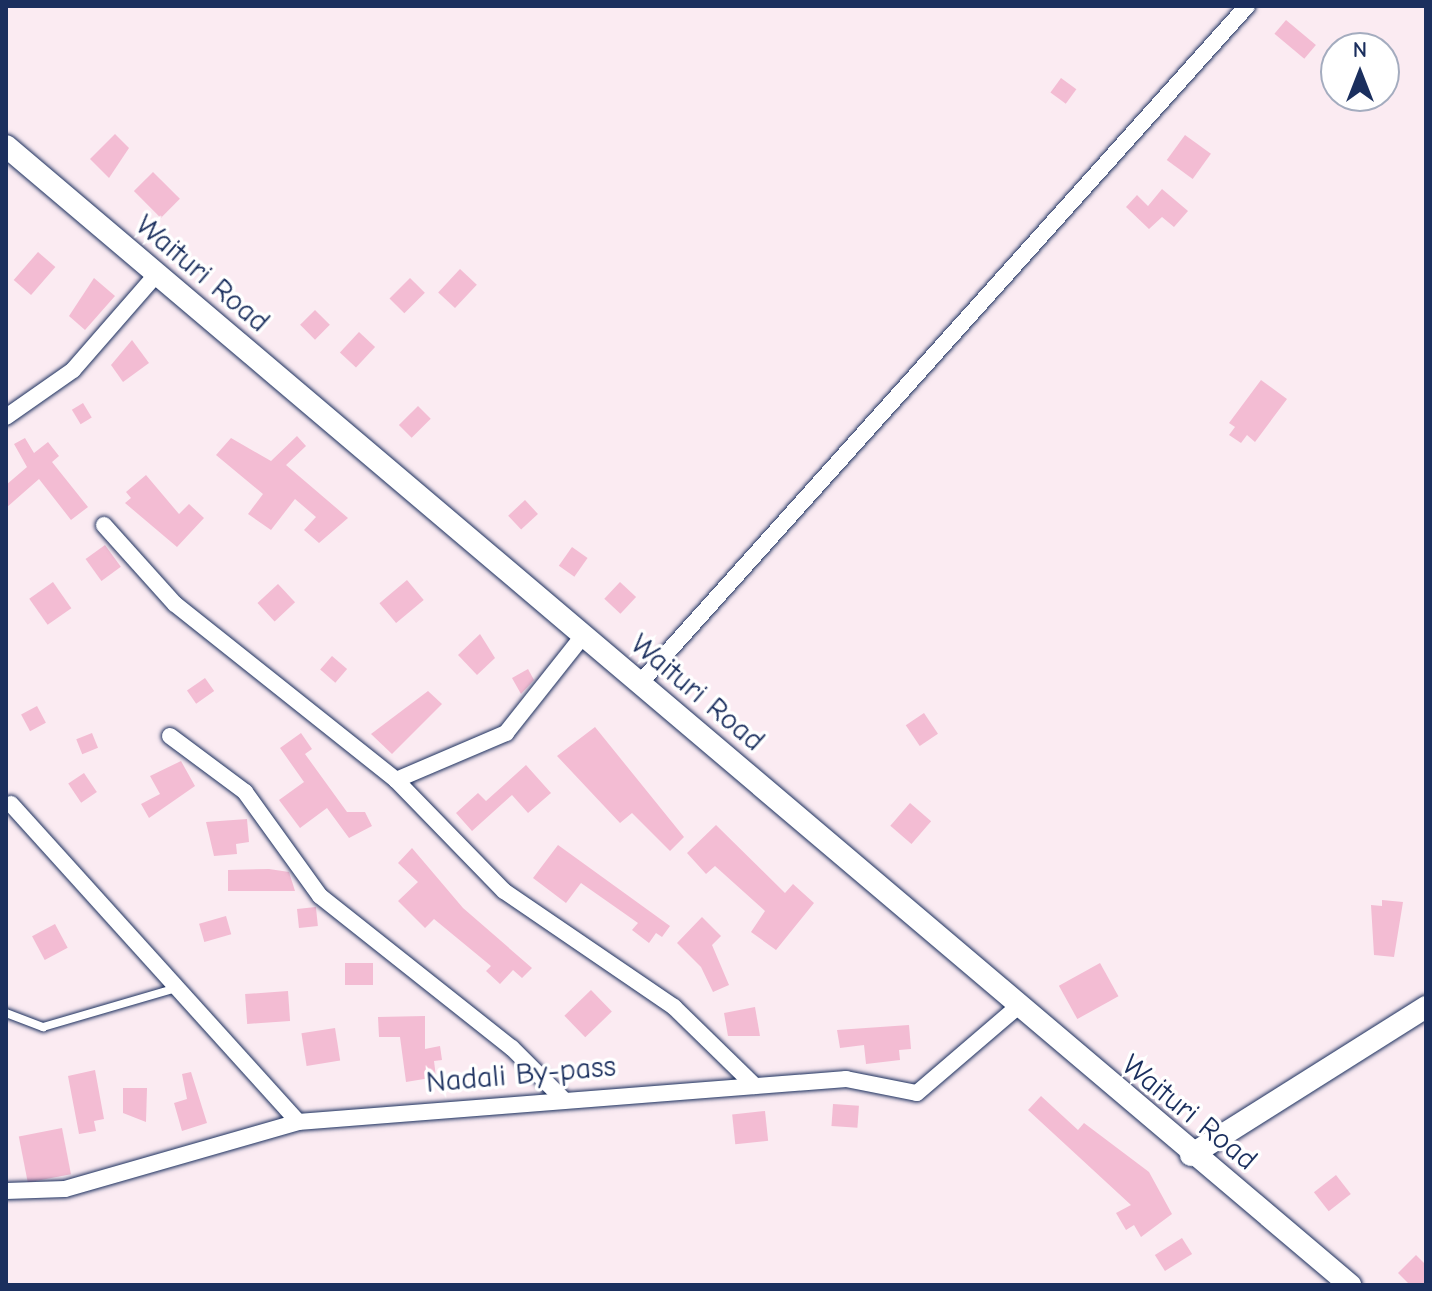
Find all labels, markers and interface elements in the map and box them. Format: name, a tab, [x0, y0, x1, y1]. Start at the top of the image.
north arrow	[1320, 32, 1400, 112]
text: N	[1353, 37, 1367, 63]
street label: Waituri Road	[128, 208, 276, 340]
street label: Waituri Road	[623, 627, 771, 759]
street label: Waituri Road	[1114, 1048, 1264, 1178]
street label: Nadali By-pass	[425, 1049, 617, 1101]

